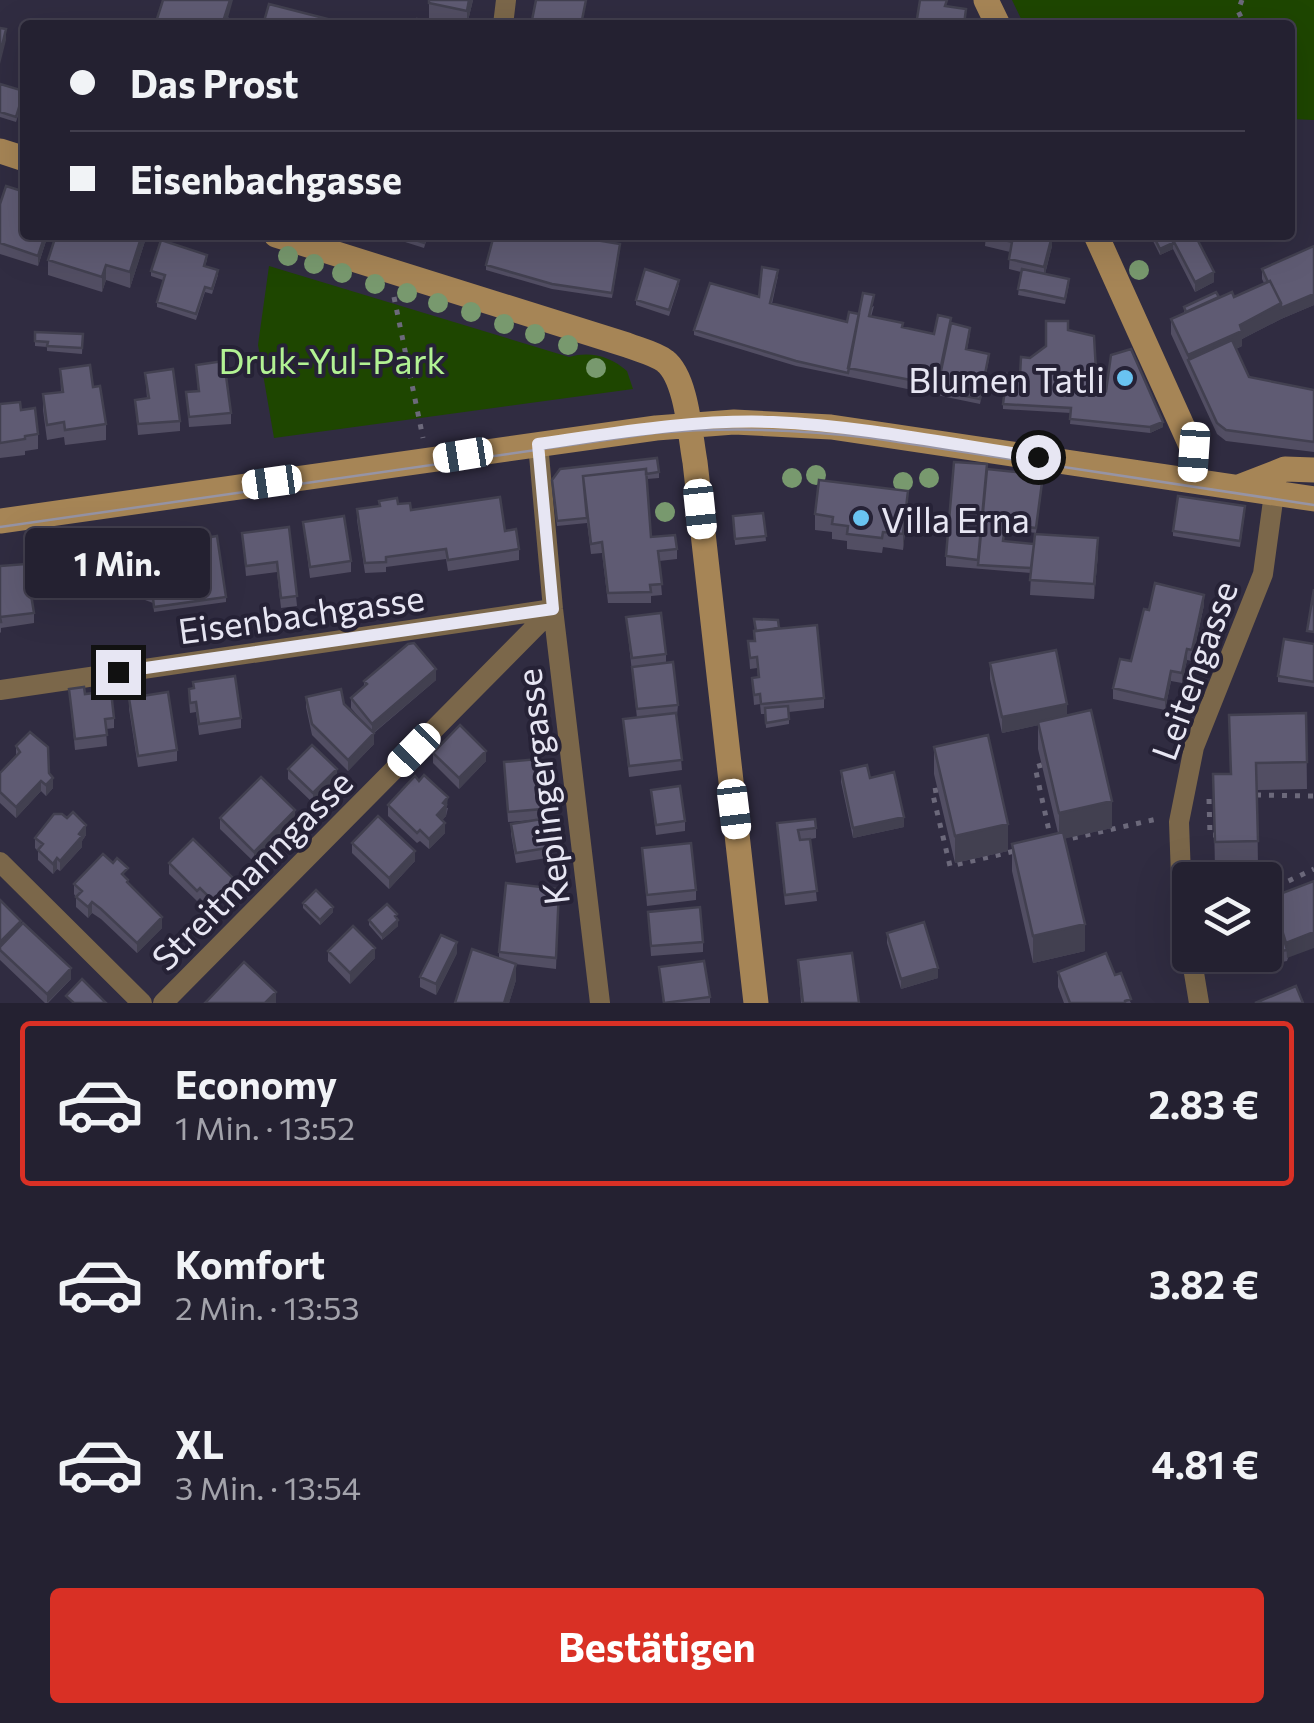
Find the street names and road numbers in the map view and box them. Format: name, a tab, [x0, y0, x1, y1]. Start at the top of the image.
street label: Eisenbachgasse	[175, 574, 427, 652]
street label: Leitengasse	[1141, 575, 1245, 765]
street label: Keplingergasse	[505, 666, 577, 908]
street label: Streitmanngasse	[142, 760, 360, 978]

